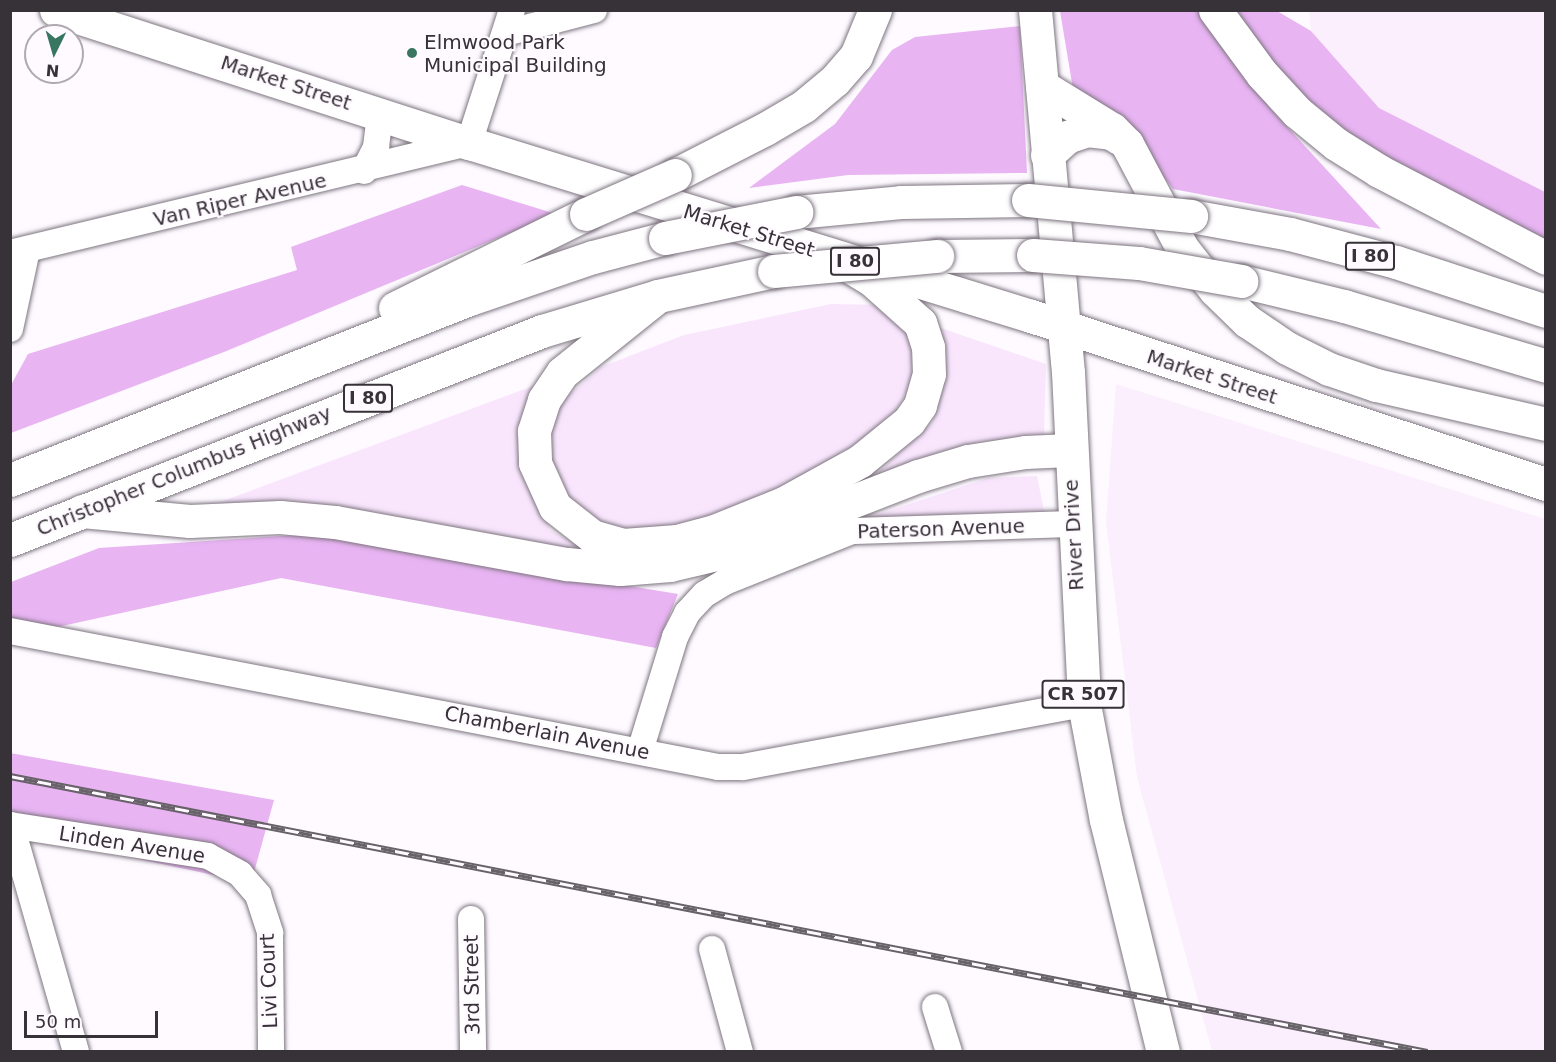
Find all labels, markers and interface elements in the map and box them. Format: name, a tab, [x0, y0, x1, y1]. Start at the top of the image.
north arrow	[24, 24, 84, 84]
place label: Elmwood Park Municipal Building	[424, 30, 607, 77]
marker: Elmwood Park Municipal Building	[405, 46, 419, 60]
street label: Market Street	[218, 51, 354, 115]
text: N	[45, 60, 60, 80]
street label: Van Riper Avenue	[151, 168, 329, 232]
street label: Market Street	[681, 200, 817, 262]
road number: I 80	[1344, 241, 1396, 271]
road number: I 80	[830, 246, 880, 276]
street label: Market Street	[1144, 345, 1280, 409]
road number: I 80	[342, 383, 394, 413]
street label: Christopher Columbus Highway	[33, 401, 335, 541]
street label: River Drive	[1059, 479, 1089, 591]
street label: Paterson Avenue	[857, 514, 1025, 544]
road number: CR 507	[1041, 679, 1125, 709]
street label: Chamberlain Avenue	[442, 701, 652, 765]
street label: Linden Avenue	[57, 822, 207, 868]
street label: Livi Court	[255, 933, 283, 1029]
street label: 3rd Street	[459, 935, 485, 1035]
scale bar	[27, 999, 160, 1037]
text: 50 m	[35, 1011, 81, 1032]

